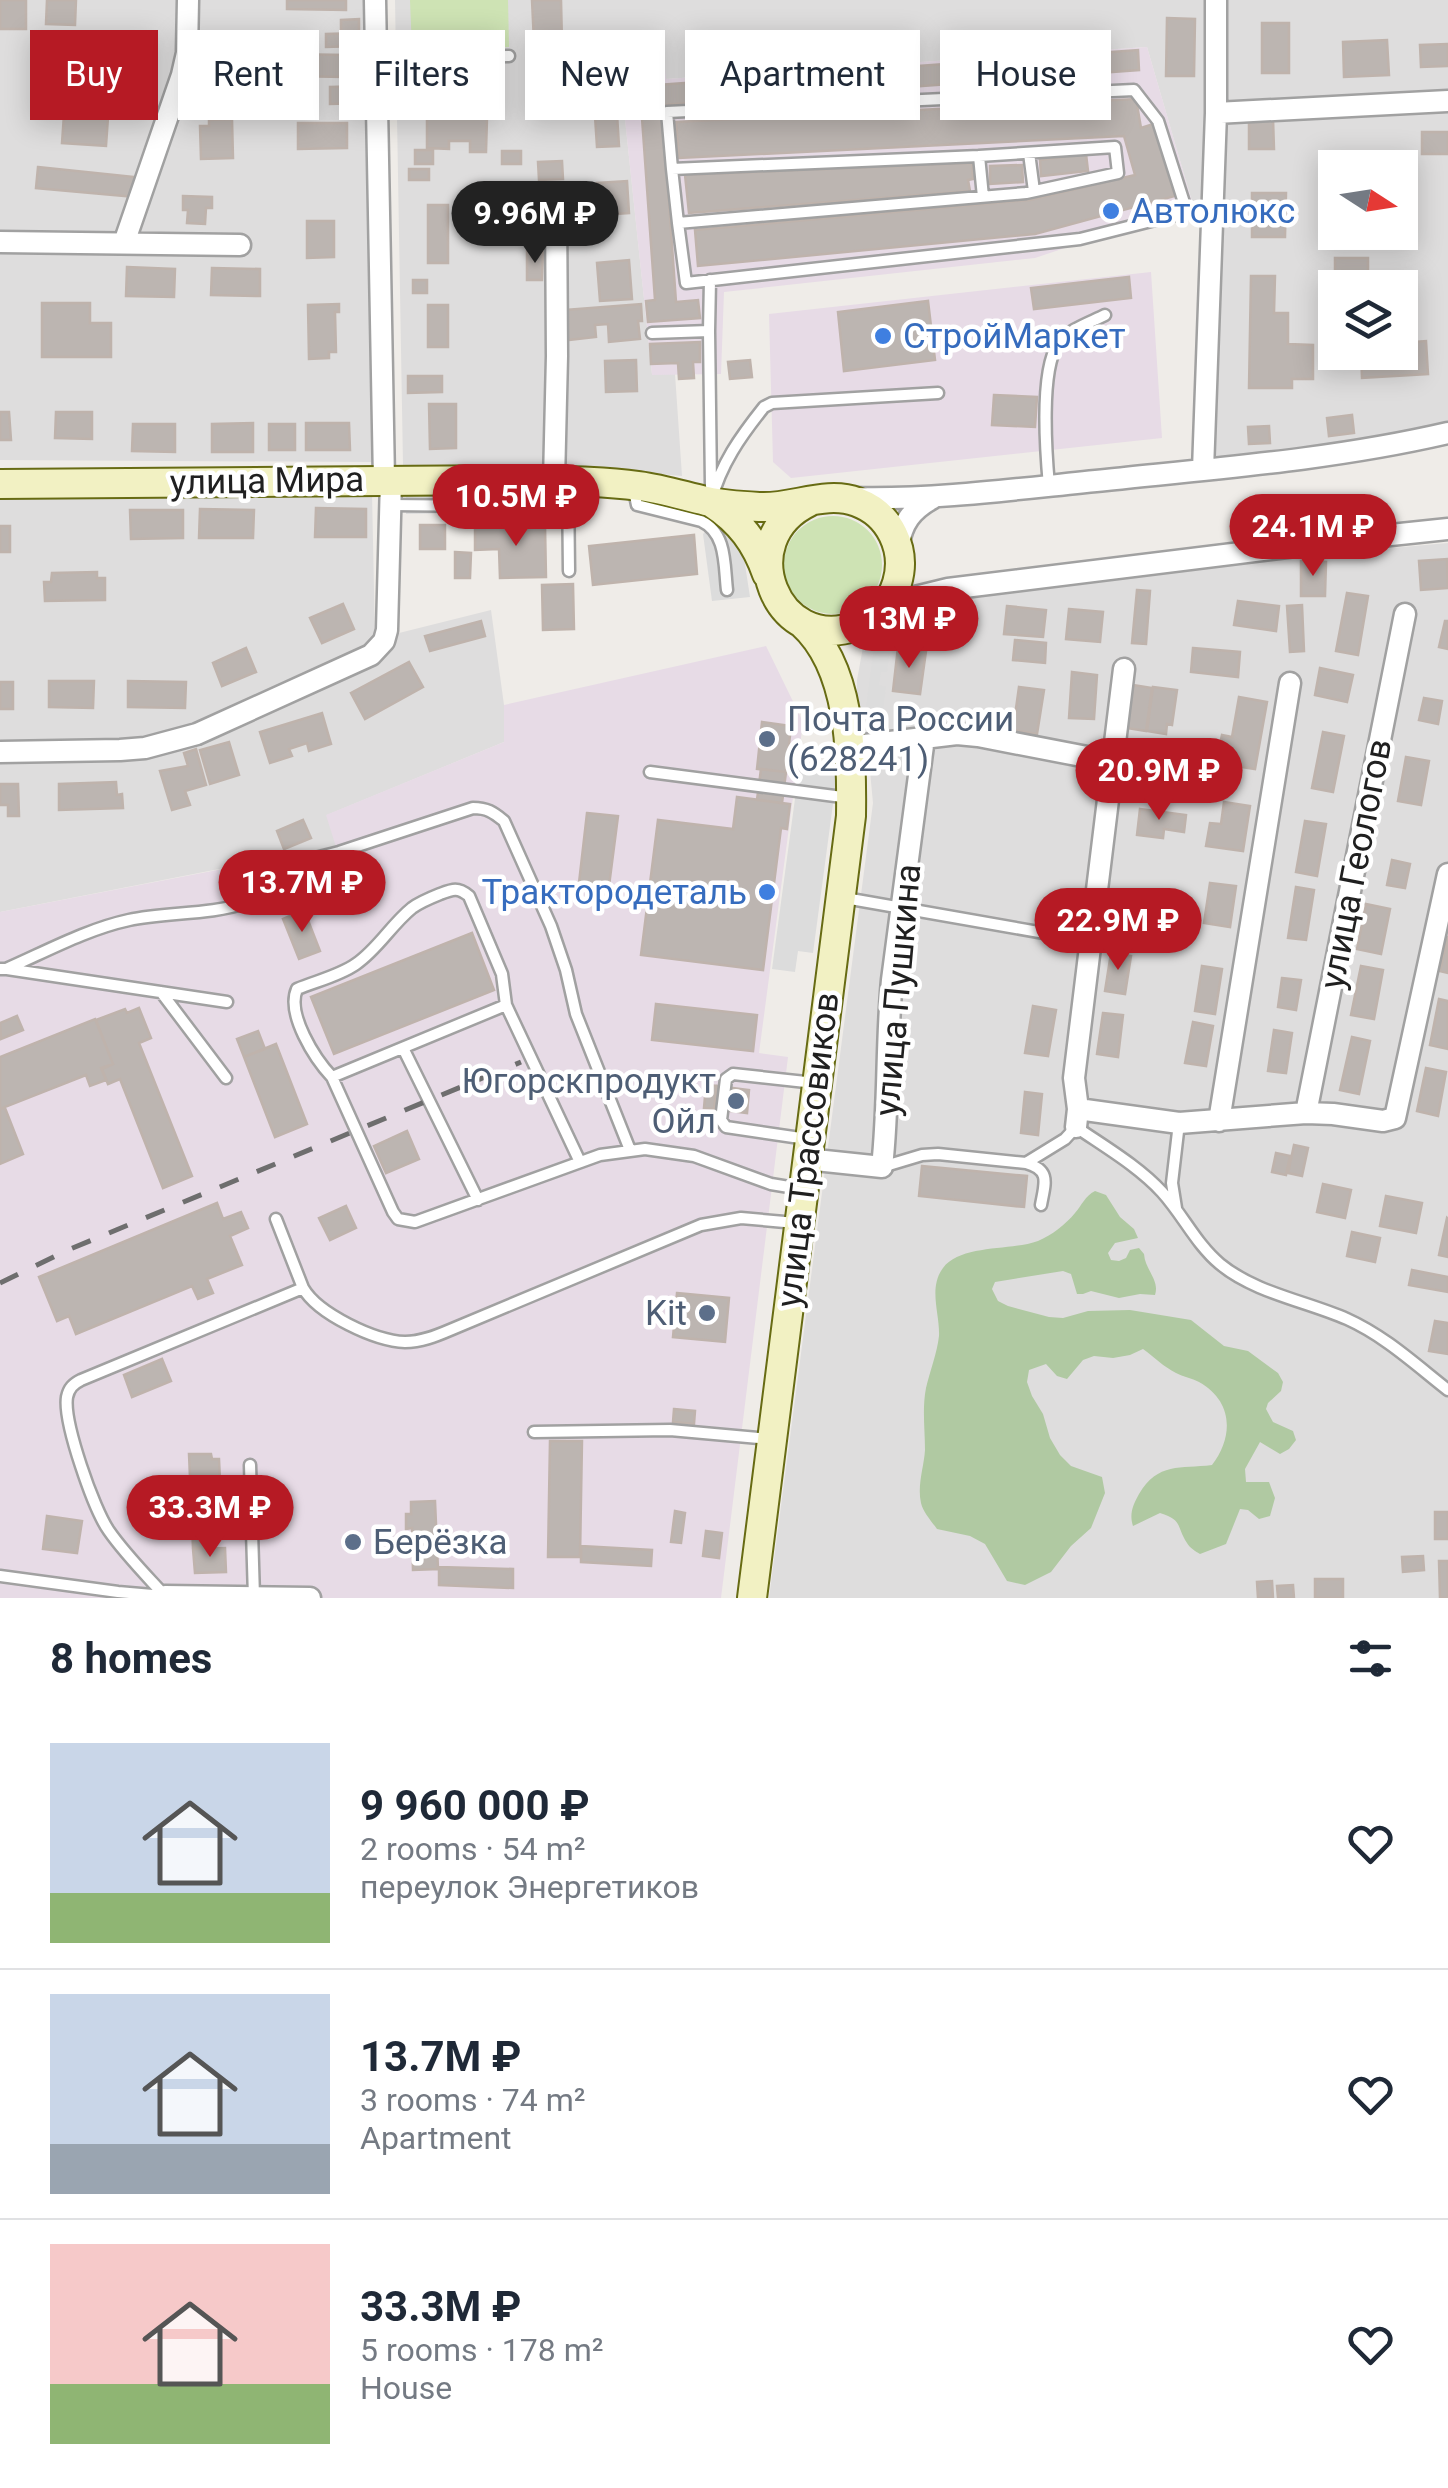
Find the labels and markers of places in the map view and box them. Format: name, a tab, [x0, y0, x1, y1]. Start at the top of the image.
pin: 9.96M ₽	[443, 181, 627, 266]
place label: Автолюкс	[1131, 191, 1295, 232]
marker: Автолюкс	[1100, 200, 1122, 222]
place label: СтройМаркет	[903, 316, 1126, 357]
marker: СтройМаркет	[872, 325, 894, 347]
pin: 10.5M ₽	[424, 464, 608, 549]
pin: 24.1M ₽	[1221, 494, 1405, 579]
pin: 13M ₽	[839, 586, 979, 671]
place label: Почта России (628241)	[787, 699, 1014, 780]
marker: Почта России (628241)	[756, 728, 778, 750]
pin: 20.9M ₽	[1067, 738, 1251, 823]
pin: 13.7M ₽	[210, 850, 394, 935]
place label: Трактородеталь	[482, 872, 747, 913]
marker: Трактородеталь	[756, 881, 778, 903]
pin: 22.9M ₽	[1026, 888, 1210, 973]
place label: Югорскпродукт Ойл	[461, 1061, 716, 1142]
marker: Югорскпродукт Ойл	[725, 1090, 747, 1112]
place label: Kit	[645, 1293, 687, 1334]
marker: Kit	[696, 1302, 718, 1324]
pin: 33.3M ₽	[118, 1475, 302, 1560]
place label: Берёзка	[373, 1522, 508, 1563]
marker: Берёзка	[342, 1531, 364, 1553]

